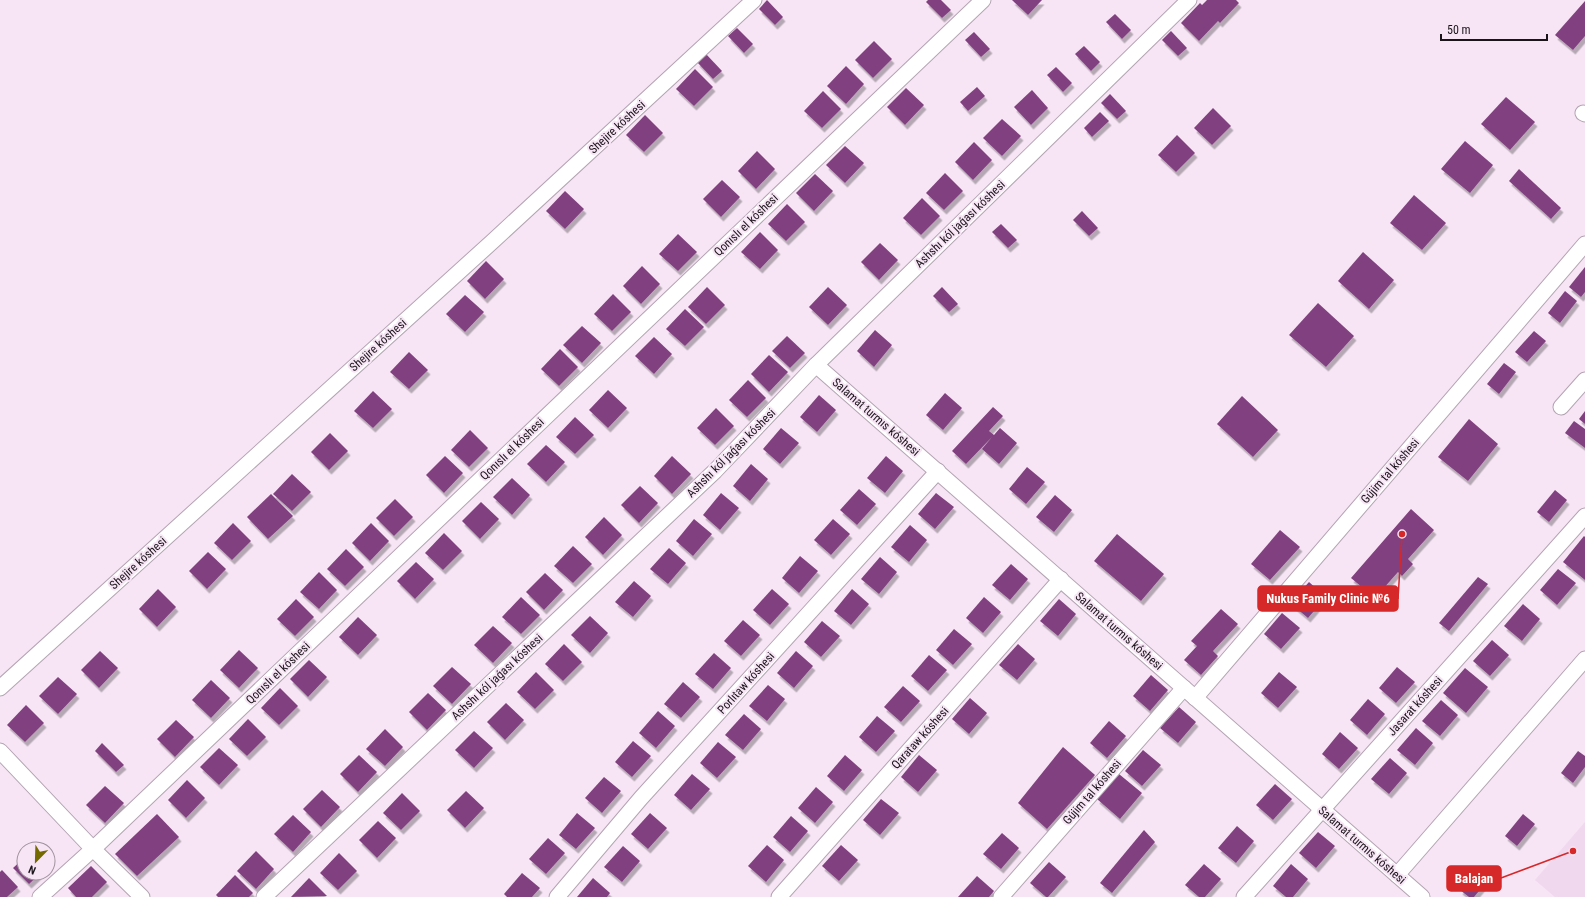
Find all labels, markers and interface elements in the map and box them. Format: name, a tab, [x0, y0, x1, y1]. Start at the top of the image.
scale bar	[1441, 16, 1547, 42]
text: 50 m	[1447, 23, 1471, 37]
street label: Shejire kóshesi	[586, 97, 648, 157]
street label: Ashshı kól jaǵası kóshesi	[912, 177, 1008, 271]
street label: Qonıslı el kóshesi	[711, 191, 781, 259]
street label: Shejire kóshesi	[347, 316, 409, 374]
street label: Salamat turmıs kóshesi	[829, 375, 923, 459]
street label: Ashshı kól jaǵası kóshesi	[684, 406, 778, 500]
street label: Qonıslı el kóshesi	[477, 415, 547, 483]
street label: Gújim tal kóshesi	[1358, 436, 1422, 506]
street label: Shejire kóshesi	[107, 534, 169, 592]
callout: Nukus Family Clinic №6	[1258, 586, 1398, 611]
street label: Salamat turmıs kóshesi	[1072, 589, 1166, 673]
text: Nukus Family Clinic №6	[1266, 591, 1390, 606]
street label: Ashshı kól jaǵası kóshesi	[448, 631, 546, 723]
street label: Qonıslı el kóshesi	[243, 639, 313, 707]
street label: Porlıtaw kóshesi	[715, 649, 777, 717]
street label: Jasarat kóshesi	[1385, 674, 1445, 738]
street label: Qarataw kóshesi	[889, 704, 951, 772]
street label: Gújim tal kóshesi	[1060, 757, 1124, 827]
street label: Salamat turmıs kóshesi	[1315, 803, 1409, 887]
north arrow	[16, 841, 56, 881]
text: N	[26, 862, 38, 877]
callout: Balajan	[1447, 866, 1501, 891]
text: Balajan	[1455, 871, 1493, 886]

